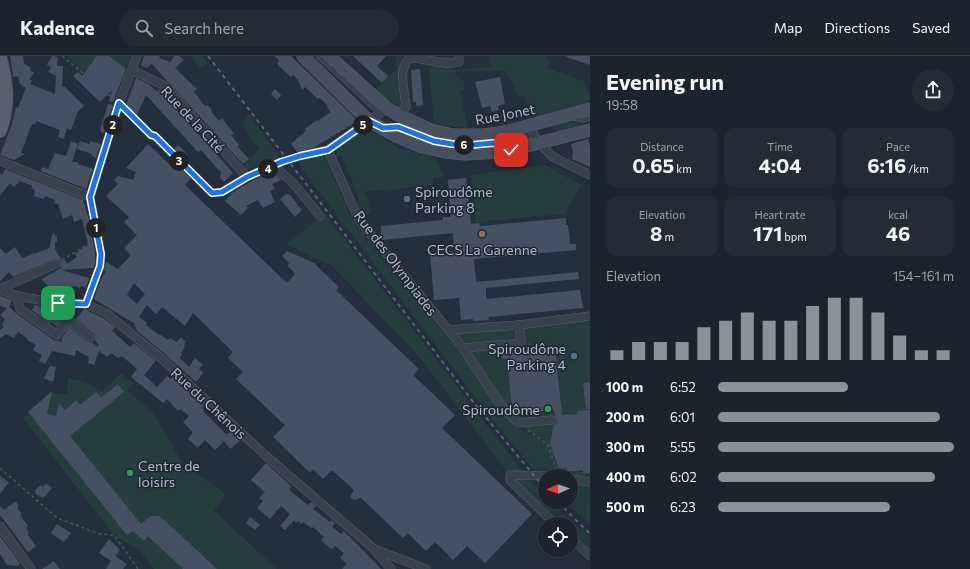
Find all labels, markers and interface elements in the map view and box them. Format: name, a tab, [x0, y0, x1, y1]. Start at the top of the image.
search box	[119, 10, 399, 46]
text: Kadence	[20, 16, 95, 39]
icon: search	[133, 17, 155, 39]
text: Search here	[165, 19, 244, 37]
text: Map	[774, 19, 803, 36]
text: Directions	[825, 19, 890, 36]
text: Saved	[912, 19, 950, 36]
text: Evening run	[606, 68, 724, 95]
button: share	[912, 69, 954, 111]
street label: Rue de la Cité	[158, 82, 228, 156]
text: 19:58	[606, 97, 638, 113]
street label: Rue Jonet	[474, 100, 537, 128]
pin: 2	[103, 115, 123, 135]
pin: 5	[353, 115, 373, 135]
text: 2	[110, 118, 116, 131]
text: 5	[360, 118, 366, 131]
pin	[494, 133, 528, 167]
pin: 6	[454, 135, 474, 155]
text: 6	[461, 138, 467, 151]
icon: check	[500, 139, 522, 161]
text: Distance	[640, 140, 684, 153]
text: Time	[767, 140, 793, 153]
text: Pace	[886, 140, 910, 153]
pin: 3	[169, 151, 189, 171]
text: 0.65	[632, 153, 674, 177]
text: 4:04	[758, 153, 802, 177]
text: 6:16	[867, 153, 906, 177]
text: 3	[176, 154, 182, 167]
pin: 4	[258, 159, 278, 179]
text: 4	[265, 162, 271, 175]
text: km	[674, 162, 692, 175]
text: /km	[906, 162, 929, 175]
place label: Spiroudôme Parking 8	[415, 183, 493, 216]
marker: Spiroudôme Parking 8	[402, 194, 412, 204]
street label: Rue des Olympiades	[351, 207, 441, 319]
text: Elevation	[639, 208, 685, 221]
text: Heart rate	[754, 208, 806, 221]
text: kcal	[888, 208, 908, 221]
pin: 1	[86, 218, 106, 238]
text: 1	[94, 221, 98, 234]
text: 8	[650, 221, 662, 245]
text: 171	[753, 221, 782, 245]
text: 46	[886, 221, 910, 245]
marker: CECS La Garenne	[477, 229, 487, 239]
text: m	[662, 230, 674, 243]
text: bpm	[782, 230, 807, 243]
place label: CECS La Garenne	[427, 241, 537, 258]
text: Elevation	[606, 268, 661, 284]
text: 154–161 m	[893, 268, 954, 284]
pin	[41, 286, 75, 320]
icon: arrive	[47, 292, 69, 314]
place label: Spiroudôme Parking 4	[488, 340, 567, 373]
marker: Spiroudôme Parking 4	[569, 351, 579, 361]
street label: Rue du Chênois	[168, 364, 250, 442]
text: 100 m	[606, 379, 643, 395]
text: 6:52	[670, 379, 696, 395]
place label: Spiroudôme	[462, 401, 540, 418]
marker: Spiroudôme	[543, 404, 553, 414]
text: 200 m	[606, 409, 644, 425]
text: 6:01	[670, 409, 695, 425]
text: 300 m	[606, 439, 645, 455]
text: 5:55	[670, 439, 695, 455]
place label: Centre de loisirs	[138, 457, 200, 490]
marker: Centre de loisirs	[125, 468, 135, 478]
north arrow	[538, 469, 578, 509]
map controls	[538, 469, 578, 557]
text: 400 m	[606, 469, 645, 485]
text: 6:02	[670, 469, 697, 485]
text: 500 m	[606, 499, 645, 515]
text: 6:23	[670, 499, 696, 515]
button: locate	[538, 517, 578, 557]

